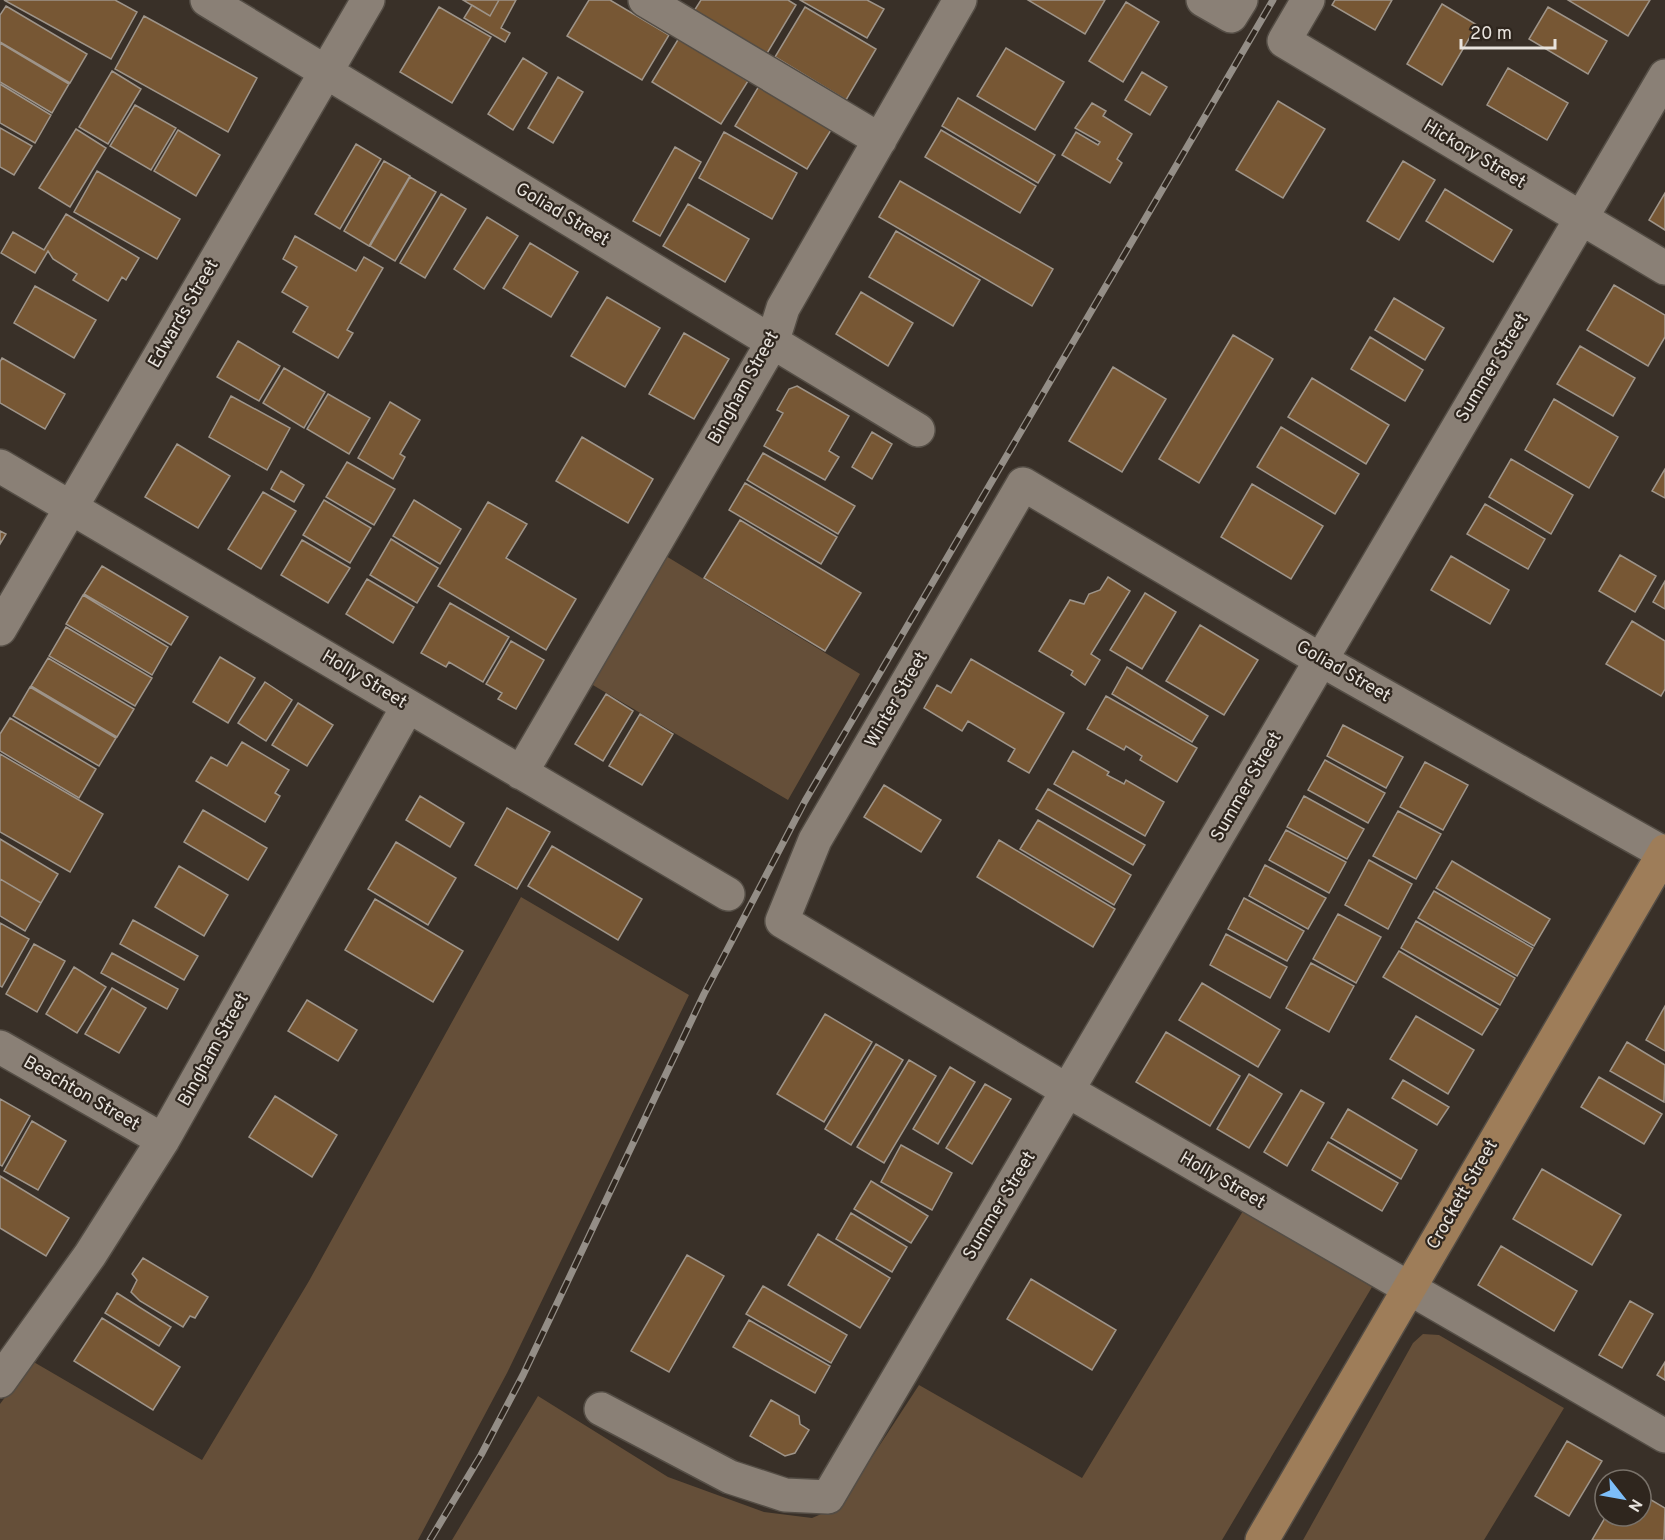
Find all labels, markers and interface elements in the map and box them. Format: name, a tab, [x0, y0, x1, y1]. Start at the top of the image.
scale bar	[1461, 12, 1556, 50]
text: 20 m	[1470, 23, 1512, 46]
street label: Hickory Street	[1419, 115, 1529, 195]
street label: Goliad Street	[511, 178, 613, 252]
street label: Edwards Street	[144, 256, 224, 372]
street label: Summer Street	[1452, 309, 1534, 427]
street label: Bingham Street	[703, 327, 785, 449]
street label: Goliad Street	[1292, 636, 1394, 708]
street label: Holly Street	[317, 646, 411, 714]
street label: Winter Street	[860, 648, 934, 752]
street label: Summer Street	[1206, 728, 1288, 846]
street label: Bingham Street	[173, 989, 255, 1111]
street label: Beachton Street	[19, 1051, 143, 1137]
street label: Crockett Street	[1422, 1136, 1504, 1254]
street label: Summer Street	[959, 1147, 1041, 1265]
street label: Holly Street	[1175, 1147, 1269, 1215]
north arrow	[1593, 1468, 1653, 1528]
text: N	[1623, 1495, 1646, 1515]

